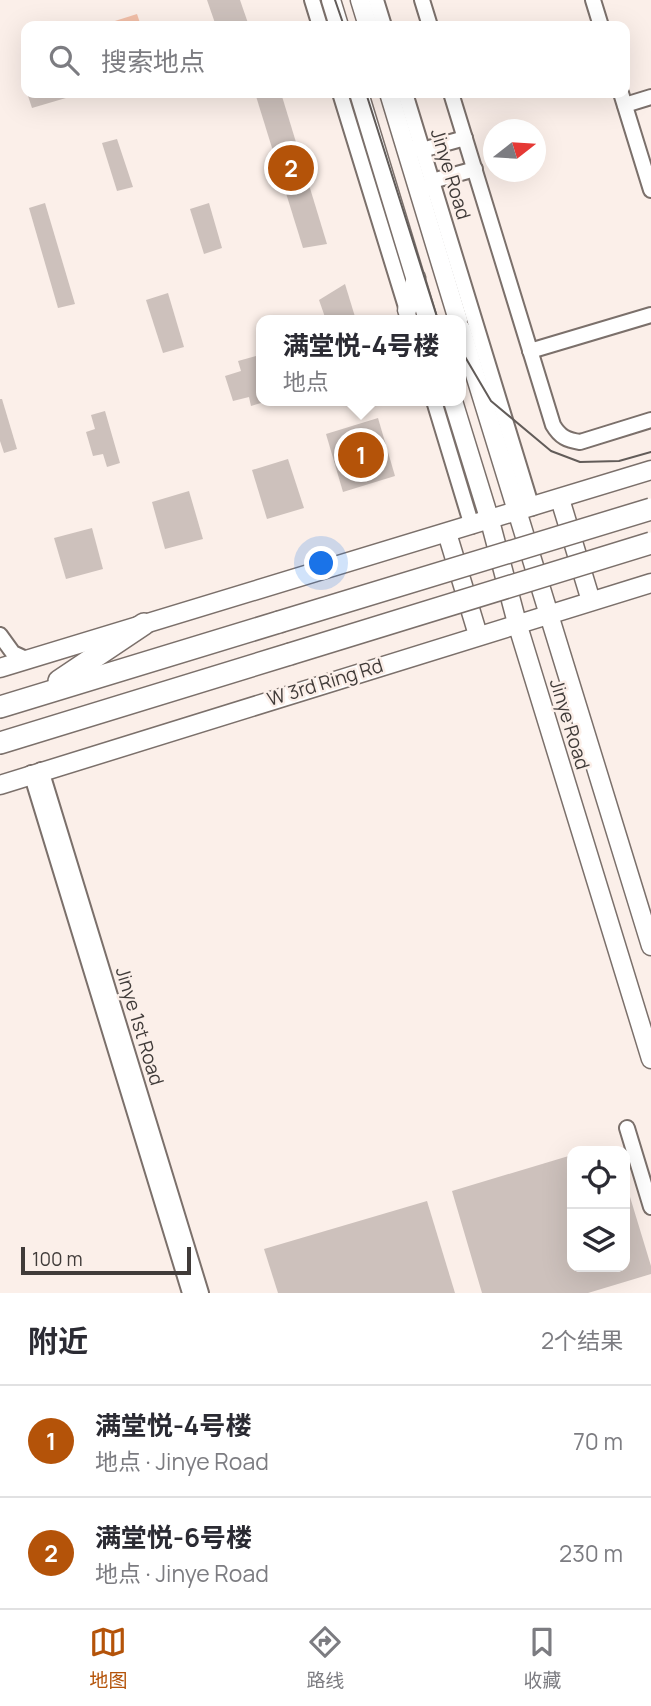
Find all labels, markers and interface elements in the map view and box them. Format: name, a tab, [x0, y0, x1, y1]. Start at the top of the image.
search box	[21, 21, 630, 98]
icon: search	[45, 41, 83, 79]
text: 搜索地点	[101, 43, 205, 79]
north arrow	[483, 119, 546, 182]
street label: Jinye Road	[425, 125, 477, 223]
pin: 2	[268, 142, 314, 194]
popup	[256, 315, 466, 406]
text: 满堂悦-4号楼	[283, 327, 439, 363]
text: 地点	[283, 365, 329, 397]
pin: 1	[338, 429, 384, 481]
your location	[304, 546, 338, 580]
street label: W 3rd Ring Rd	[264, 652, 386, 712]
street label: Jinye Road	[544, 675, 596, 773]
street label: Jinye 1st Road	[110, 964, 170, 1088]
map controls	[567, 1146, 630, 1272]
button: locate	[567, 1146, 630, 1209]
button: layers	[567, 1209, 630, 1272]
scale bar	[21, 1244, 191, 1276]
text: 100 m	[32, 1246, 83, 1272]
text: 附近	[28, 1320, 88, 1361]
text: 2个结果	[541, 1324, 623, 1356]
text: 满堂悦-4号楼	[95, 1407, 251, 1443]
text: 1	[46, 1425, 56, 1457]
text: 70 m	[573, 1425, 623, 1457]
text: 地点 · Jinye Road	[95, 1445, 269, 1477]
text: 满堂悦-6号楼	[95, 1519, 252, 1555]
text: 2	[44, 1537, 58, 1569]
text: 230 m	[559, 1537, 623, 1569]
text: 地点 · Jinye Road	[95, 1557, 269, 1589]
tab: 地图	[89, 1623, 128, 1693]
tab: 路线	[306, 1623, 345, 1693]
tab: 收藏	[523, 1623, 562, 1693]

